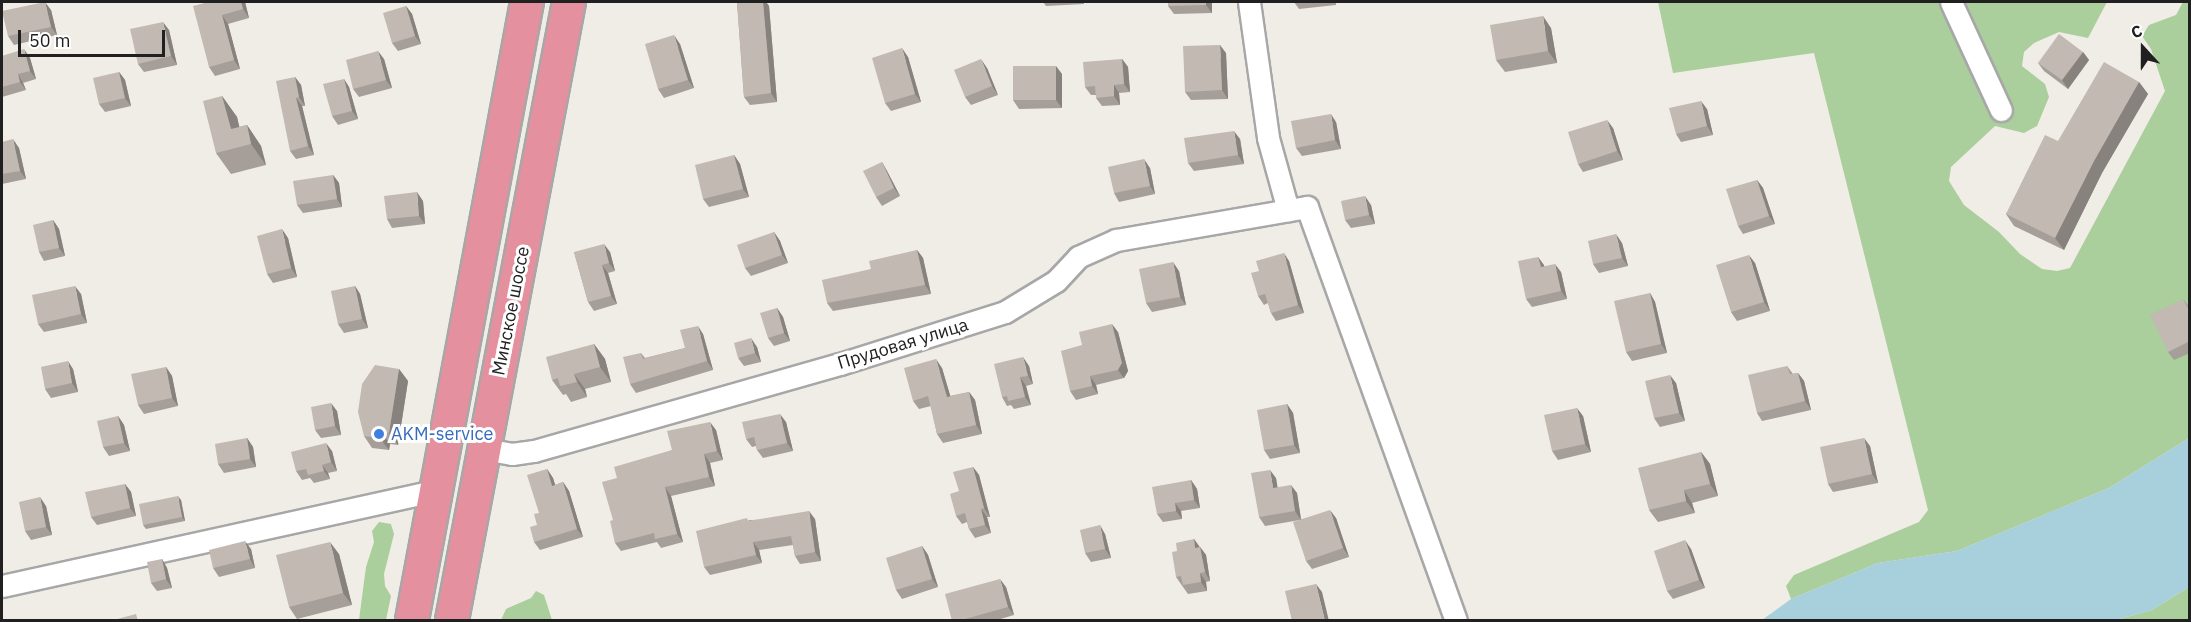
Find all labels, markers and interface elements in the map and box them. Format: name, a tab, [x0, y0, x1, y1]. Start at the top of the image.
scale bar	[21, 18, 168, 56]
north arrow	[2113, 18, 2173, 78]
text: С	[2128, 20, 2145, 42]
text: 50 m	[29, 29, 71, 52]
street label: Минское шоссе	[488, 245, 534, 377]
street label: Прудовая улица	[835, 314, 971, 374]
place label: AKM-service	[391, 423, 493, 445]
marker: AKM-service	[372, 427, 386, 441]

